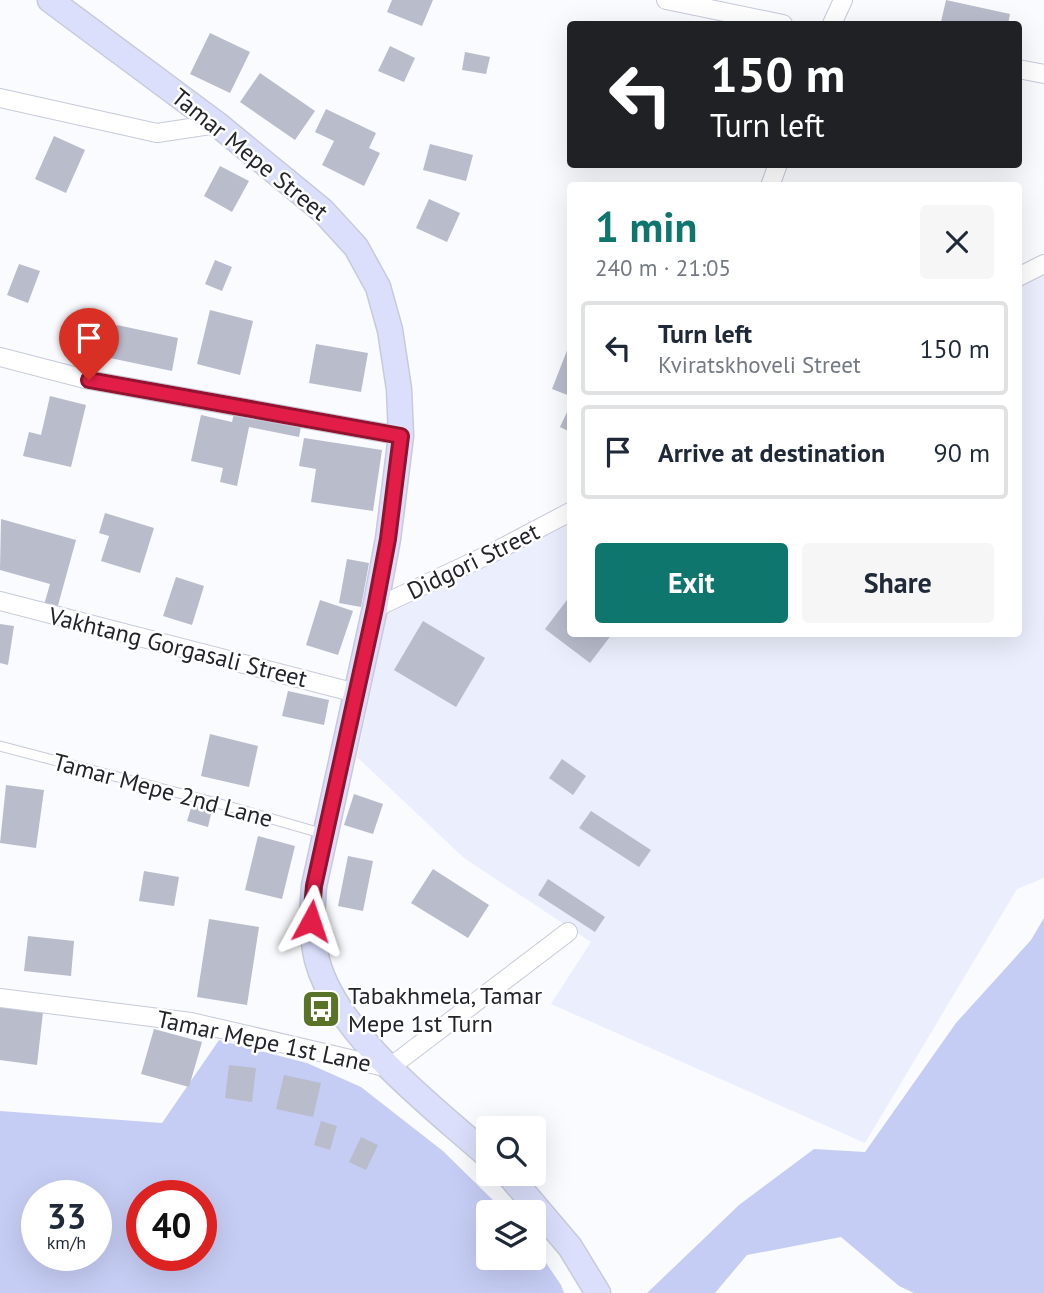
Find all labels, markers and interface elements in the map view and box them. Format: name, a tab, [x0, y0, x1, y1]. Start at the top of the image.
text: 150 m	[710, 42, 845, 106]
icon: left	[595, 49, 686, 140]
street label: Tamar Mepe Street	[165, 81, 335, 227]
text: Turn left	[710, 104, 825, 146]
text: 1 min	[595, 199, 697, 254]
button: close	[920, 205, 994, 279]
text: 240 m · 21:05	[595, 253, 731, 282]
pin	[59, 308, 119, 380]
text: Turn left	[658, 317, 752, 350]
icon: arrive	[70, 319, 108, 357]
icon: left	[599, 329, 637, 367]
text: 150 m	[919, 332, 990, 365]
text: Kviratskhoveli Street	[658, 350, 861, 379]
icon: arrive	[599, 433, 637, 471]
text: Arrive at destination	[658, 436, 885, 469]
text: 90 m	[934, 436, 990, 469]
street label: Didgori Street	[402, 516, 544, 606]
button: Exit	[595, 543, 788, 623]
button: Share	[802, 543, 994, 623]
street label: Vakhtang Gorgasali Street	[45, 600, 310, 694]
street label: Tamar Mepe 2nd Lane	[50, 746, 276, 834]
position arrow	[274, 884, 348, 958]
place label: Tabakhmela, Tamar Mepe 1st Turn	[348, 980, 542, 1039]
bus stop icon: Tabakhmela, Tamar Mepe 1st Turn	[300, 988, 342, 1030]
street label: Tamar Mepe 1st Lane	[154, 1003, 374, 1079]
map controls	[476, 1116, 546, 1270]
button: search	[476, 1116, 546, 1186]
speed limit sign: 40	[126, 1180, 217, 1271]
text: 33	[47, 1193, 86, 1239]
button: layers	[476, 1200, 546, 1270]
text: km/h	[47, 1231, 86, 1254]

